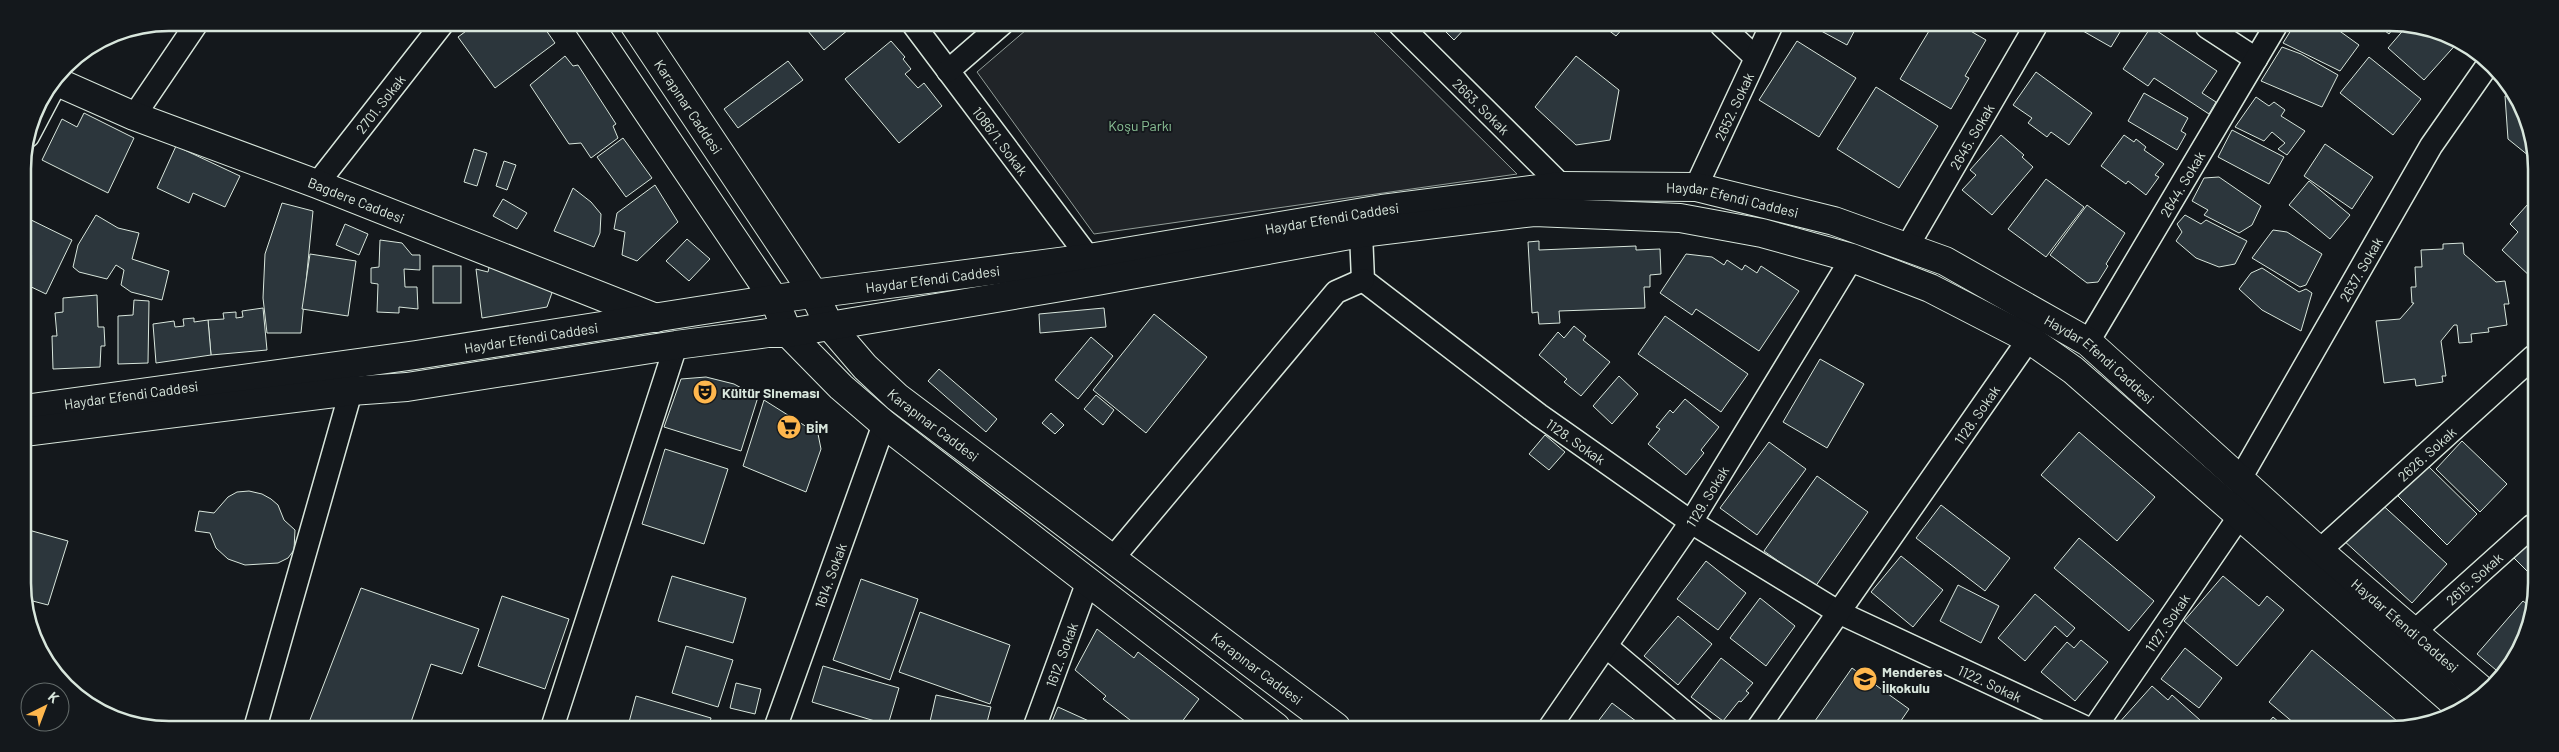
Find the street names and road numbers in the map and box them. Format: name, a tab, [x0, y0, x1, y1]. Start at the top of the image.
street label: Karapınar Caddesi	[651, 56, 726, 157]
street label: 2652. Sokak	[1710, 70, 1757, 143]
street label: 2701. Sokak	[352, 71, 408, 137]
street label: 2663. Sokak	[1450, 74, 1513, 138]
street label: 2645. Sokak	[1946, 100, 1997, 172]
street label: 1086/1. Sokak	[969, 103, 1032, 178]
street label: 2644. Sokak	[2156, 148, 2208, 220]
street label: Bagdere Caddesi	[306, 173, 407, 226]
street label: Haydar Efendi Caddesi	[1666, 178, 1800, 220]
street label: Haydar Efendi Caddesi	[1264, 198, 1400, 237]
street label: 2637. Sokak	[2335, 234, 2386, 304]
street label: Haydar Efendi Caddesi	[864, 261, 1001, 296]
street label: Haydar Efendi Caddesi	[2042, 311, 2158, 407]
street label: Haydar Efendi Caddesi	[463, 318, 599, 356]
street label: Haydar Efendi Caddesi	[63, 377, 199, 412]
street label: 1128. Sokak	[1950, 382, 2003, 447]
street label: Karapınar Caddesi	[885, 385, 983, 464]
street label: 1128. Sokak	[1543, 414, 1609, 468]
street label: 2626. Sokak	[2394, 423, 2459, 484]
street label: 1129. Sokak	[1682, 463, 1732, 530]
street label: 1614. Sokak	[810, 540, 849, 610]
street label: 2615. Sokak	[2442, 548, 2506, 608]
street label: Haydar Efendi Caddesi	[2348, 574, 2462, 676]
street label: 1127. Sokak	[2141, 590, 2193, 655]
street label: 1612. Sokak	[1041, 620, 1081, 689]
street label: Karapınar Caddesi	[1208, 628, 1306, 708]
street label: 1122. Sokak	[1956, 661, 2025, 705]

